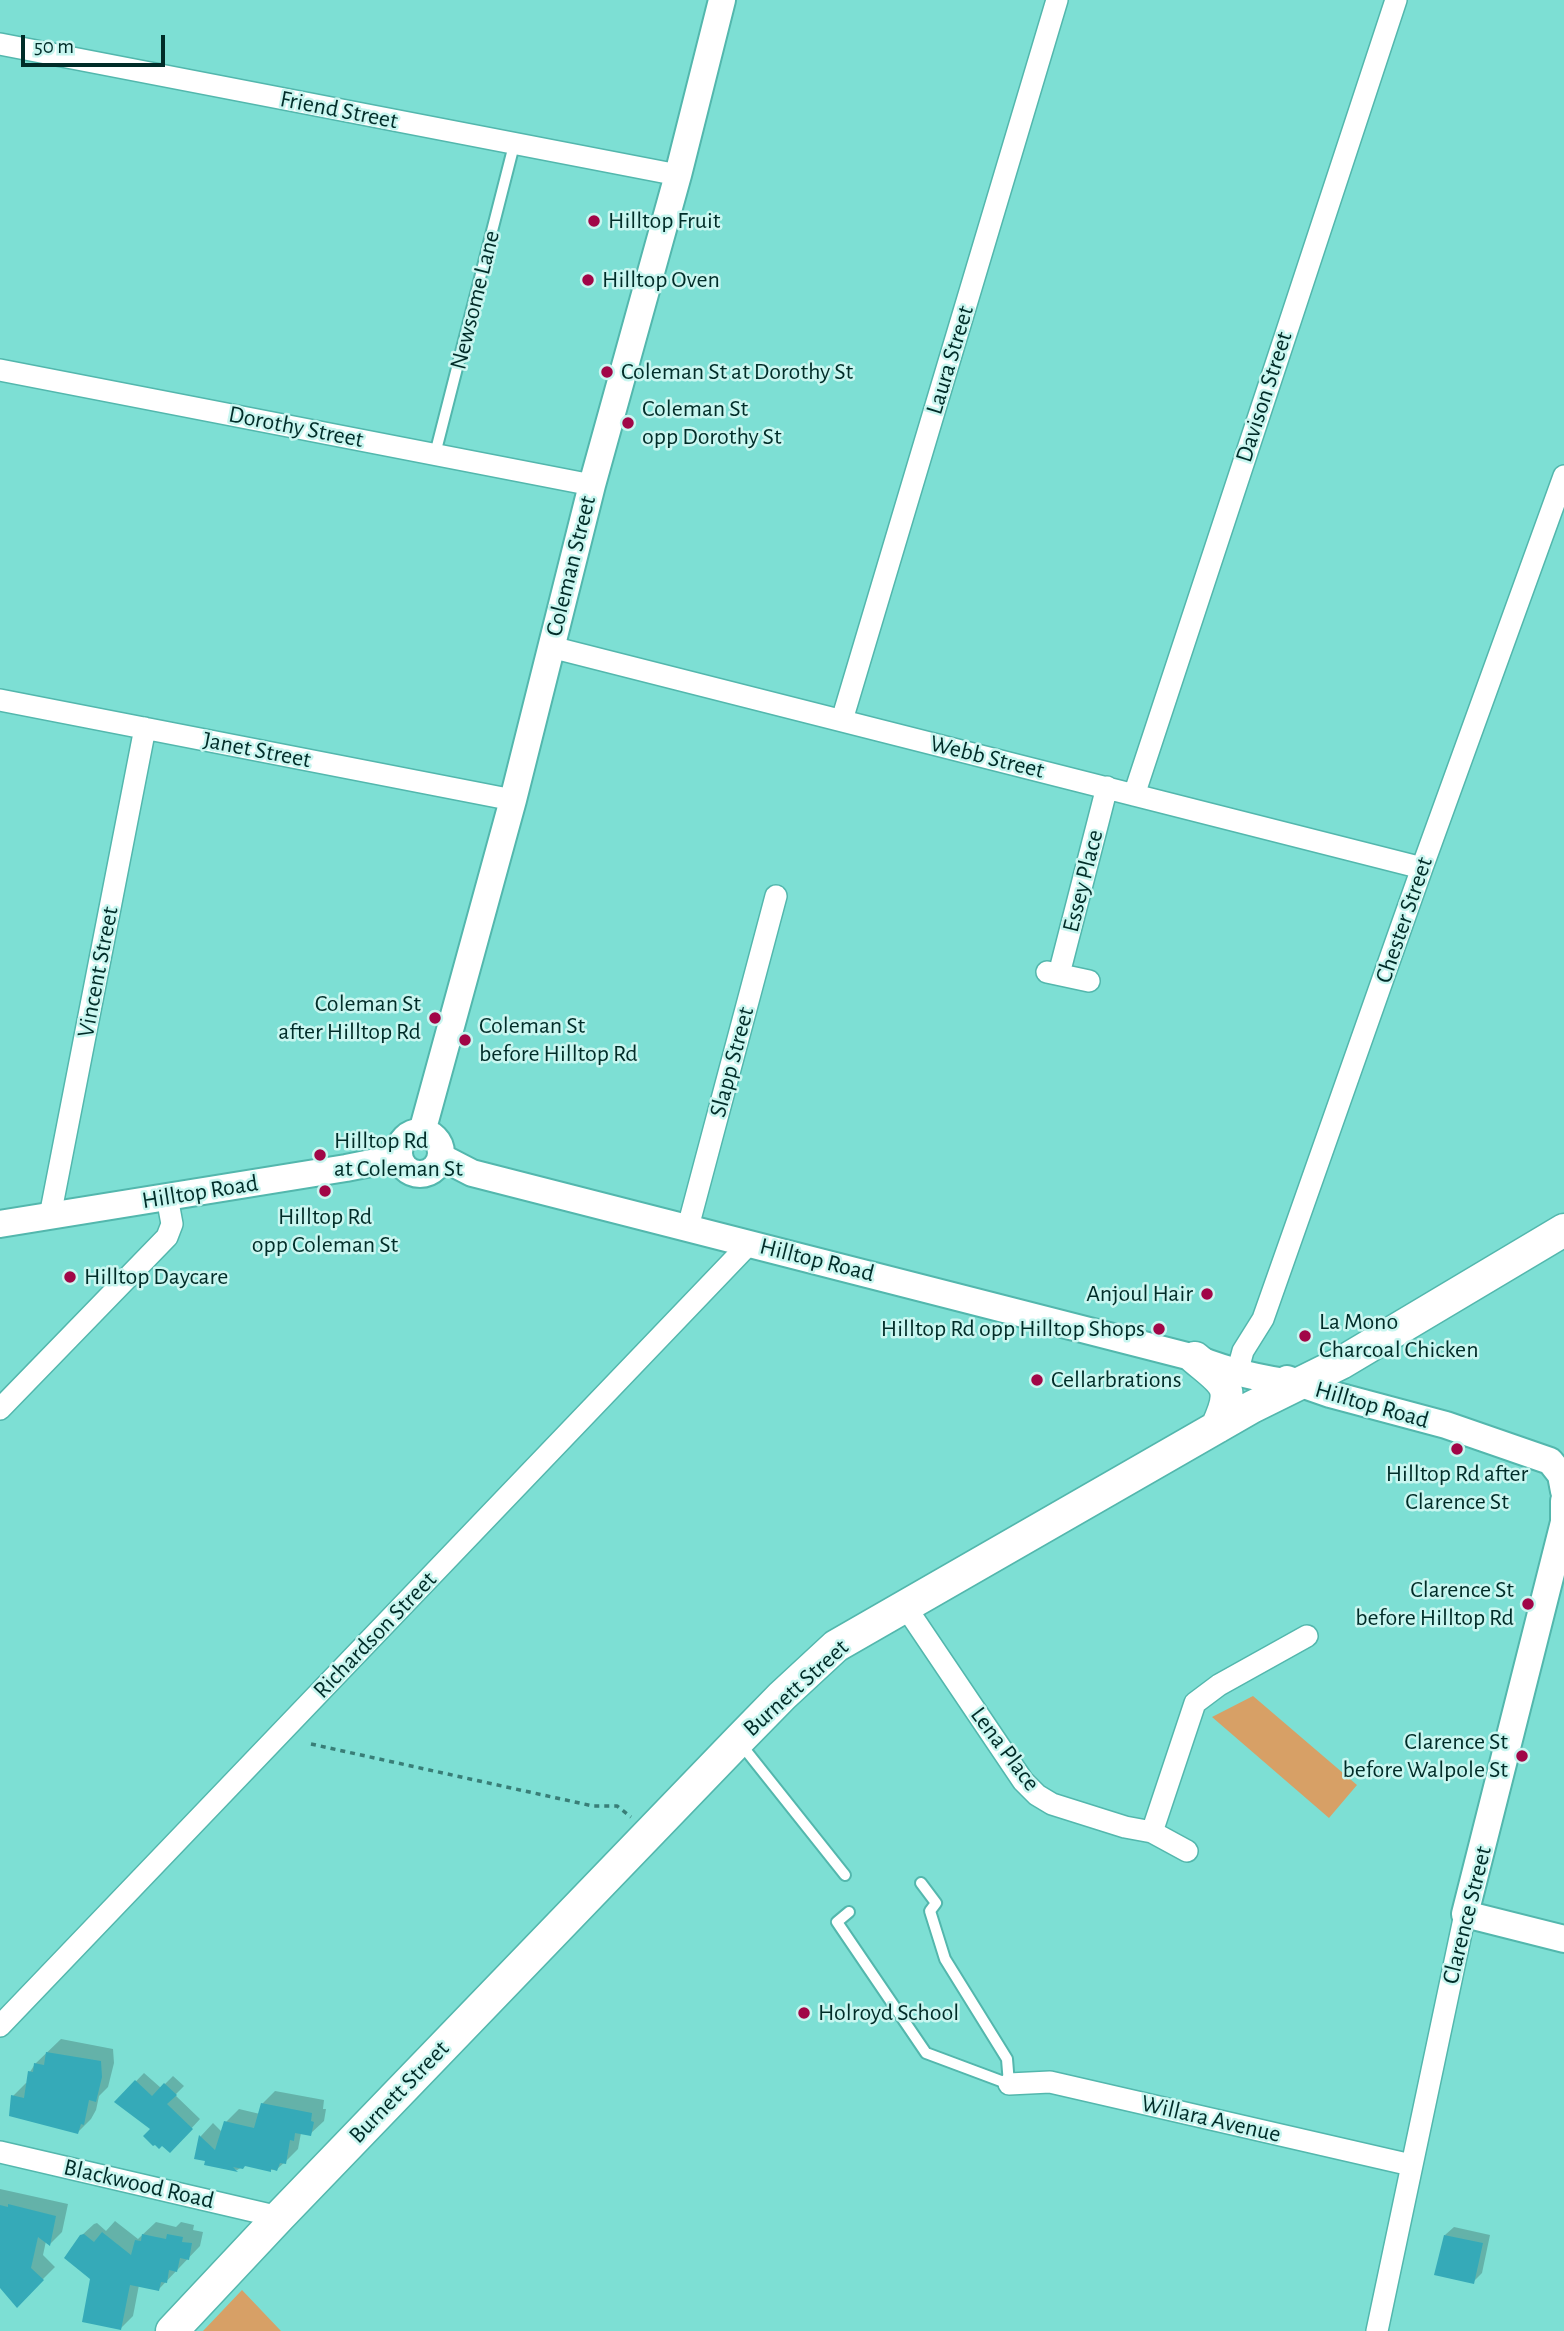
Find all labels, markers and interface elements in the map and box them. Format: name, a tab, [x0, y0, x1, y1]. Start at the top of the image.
scale bar	[24, 21, 168, 65]
text: 50 m	[34, 36, 74, 57]
street label: Friend Street	[278, 84, 400, 136]
place label: Hilltop Fruit	[608, 207, 720, 235]
marker: Hilltop Fruit	[586, 213, 602, 229]
street label: Newsome Lane	[444, 228, 506, 372]
place label: Hilltop Oven	[602, 266, 720, 294]
marker: Hilltop Oven	[580, 272, 596, 288]
street label: Laura Street	[920, 302, 980, 418]
street label: Davison Street	[1229, 328, 1299, 466]
place label: Coleman St at Dorothy St	[621, 358, 853, 386]
marker: Coleman St at Dorothy St	[599, 364, 615, 380]
place label: Coleman St opp Dorothy St	[642, 395, 782, 451]
street label: Dorothy Street	[226, 400, 366, 454]
marker: Coleman St opp Dorothy St	[620, 415, 636, 431]
street label: Coleman Street	[540, 493, 602, 639]
street label: Janet Street	[201, 725, 313, 775]
street label: Webb Street	[927, 729, 1047, 785]
street label: Essey Place	[1056, 827, 1110, 935]
street label: Chester Street	[1369, 853, 1439, 987]
street label: Vincent Street	[71, 904, 125, 1040]
place label: Coleman St after Hilltop Rd	[278, 990, 421, 1046]
street label: Slapp Street	[703, 1004, 761, 1120]
marker: Coleman St after Hilltop Rd	[427, 1010, 443, 1026]
place label: Coleman St before Hilltop Rd	[479, 1012, 638, 1068]
marker: Coleman St before Hilltop Rd	[457, 1032, 473, 1048]
place label: Hilltop Rd at Coleman St	[334, 1127, 463, 1183]
marker: Hilltop Rd at Coleman St	[312, 1147, 328, 1163]
street label: Hilltop Road	[140, 1169, 260, 1215]
marker: Hilltop Rd opp Coleman St	[317, 1183, 333, 1199]
place label: Hilltop Rd opp Coleman St	[252, 1203, 398, 1259]
street label: Hilltop Road	[757, 1232, 877, 1288]
place label: Hilltop Daycare	[84, 1263, 228, 1291]
marker: Hilltop Daycare	[62, 1269, 78, 1285]
place label: Anjoul Hair	[1086, 1280, 1193, 1308]
marker: Anjoul Hair	[1199, 1286, 1215, 1302]
place label: La Mono Charcoal Chicken	[1319, 1308, 1479, 1364]
place label: Hilltop Rd opp Hilltop Shops	[881, 1315, 1145, 1343]
marker: Hilltop Rd opp Hilltop Shops	[1151, 1321, 1167, 1337]
marker: La Mono Charcoal Chicken	[1297, 1328, 1313, 1344]
place label: Cellarbrations	[1051, 1366, 1182, 1394]
marker: Cellarbrations	[1029, 1372, 1045, 1388]
street label: Hilltop Road	[1312, 1375, 1432, 1435]
marker: Hilltop Rd after Clarence St	[1449, 1441, 1465, 1457]
place label: Hilltop Rd after Clarence St	[1386, 1460, 1528, 1516]
street label: Richardson Street	[307, 1566, 443, 1704]
place label: Clarence St before Hilltop Rd	[1355, 1576, 1514, 1632]
marker: Clarence St before Hilltop Rd	[1520, 1596, 1536, 1612]
street label: Burnett Street	[737, 1633, 855, 1743]
street label: Lena Place	[964, 1701, 1046, 1797]
place label: Clarence St before Walpole St	[1342, 1728, 1508, 1784]
marker: Clarence St before Walpole St	[1514, 1748, 1530, 1764]
street label: Clarence Street	[1436, 1843, 1498, 1987]
place label: Holroyd School	[818, 1999, 959, 2027]
marker: Holroyd School	[796, 2005, 812, 2021]
street label: Burnett Street	[343, 2035, 455, 2149]
street label: Willara Avenue	[1138, 2089, 1284, 2149]
street label: Blackwood Road	[61, 2153, 217, 2215]

